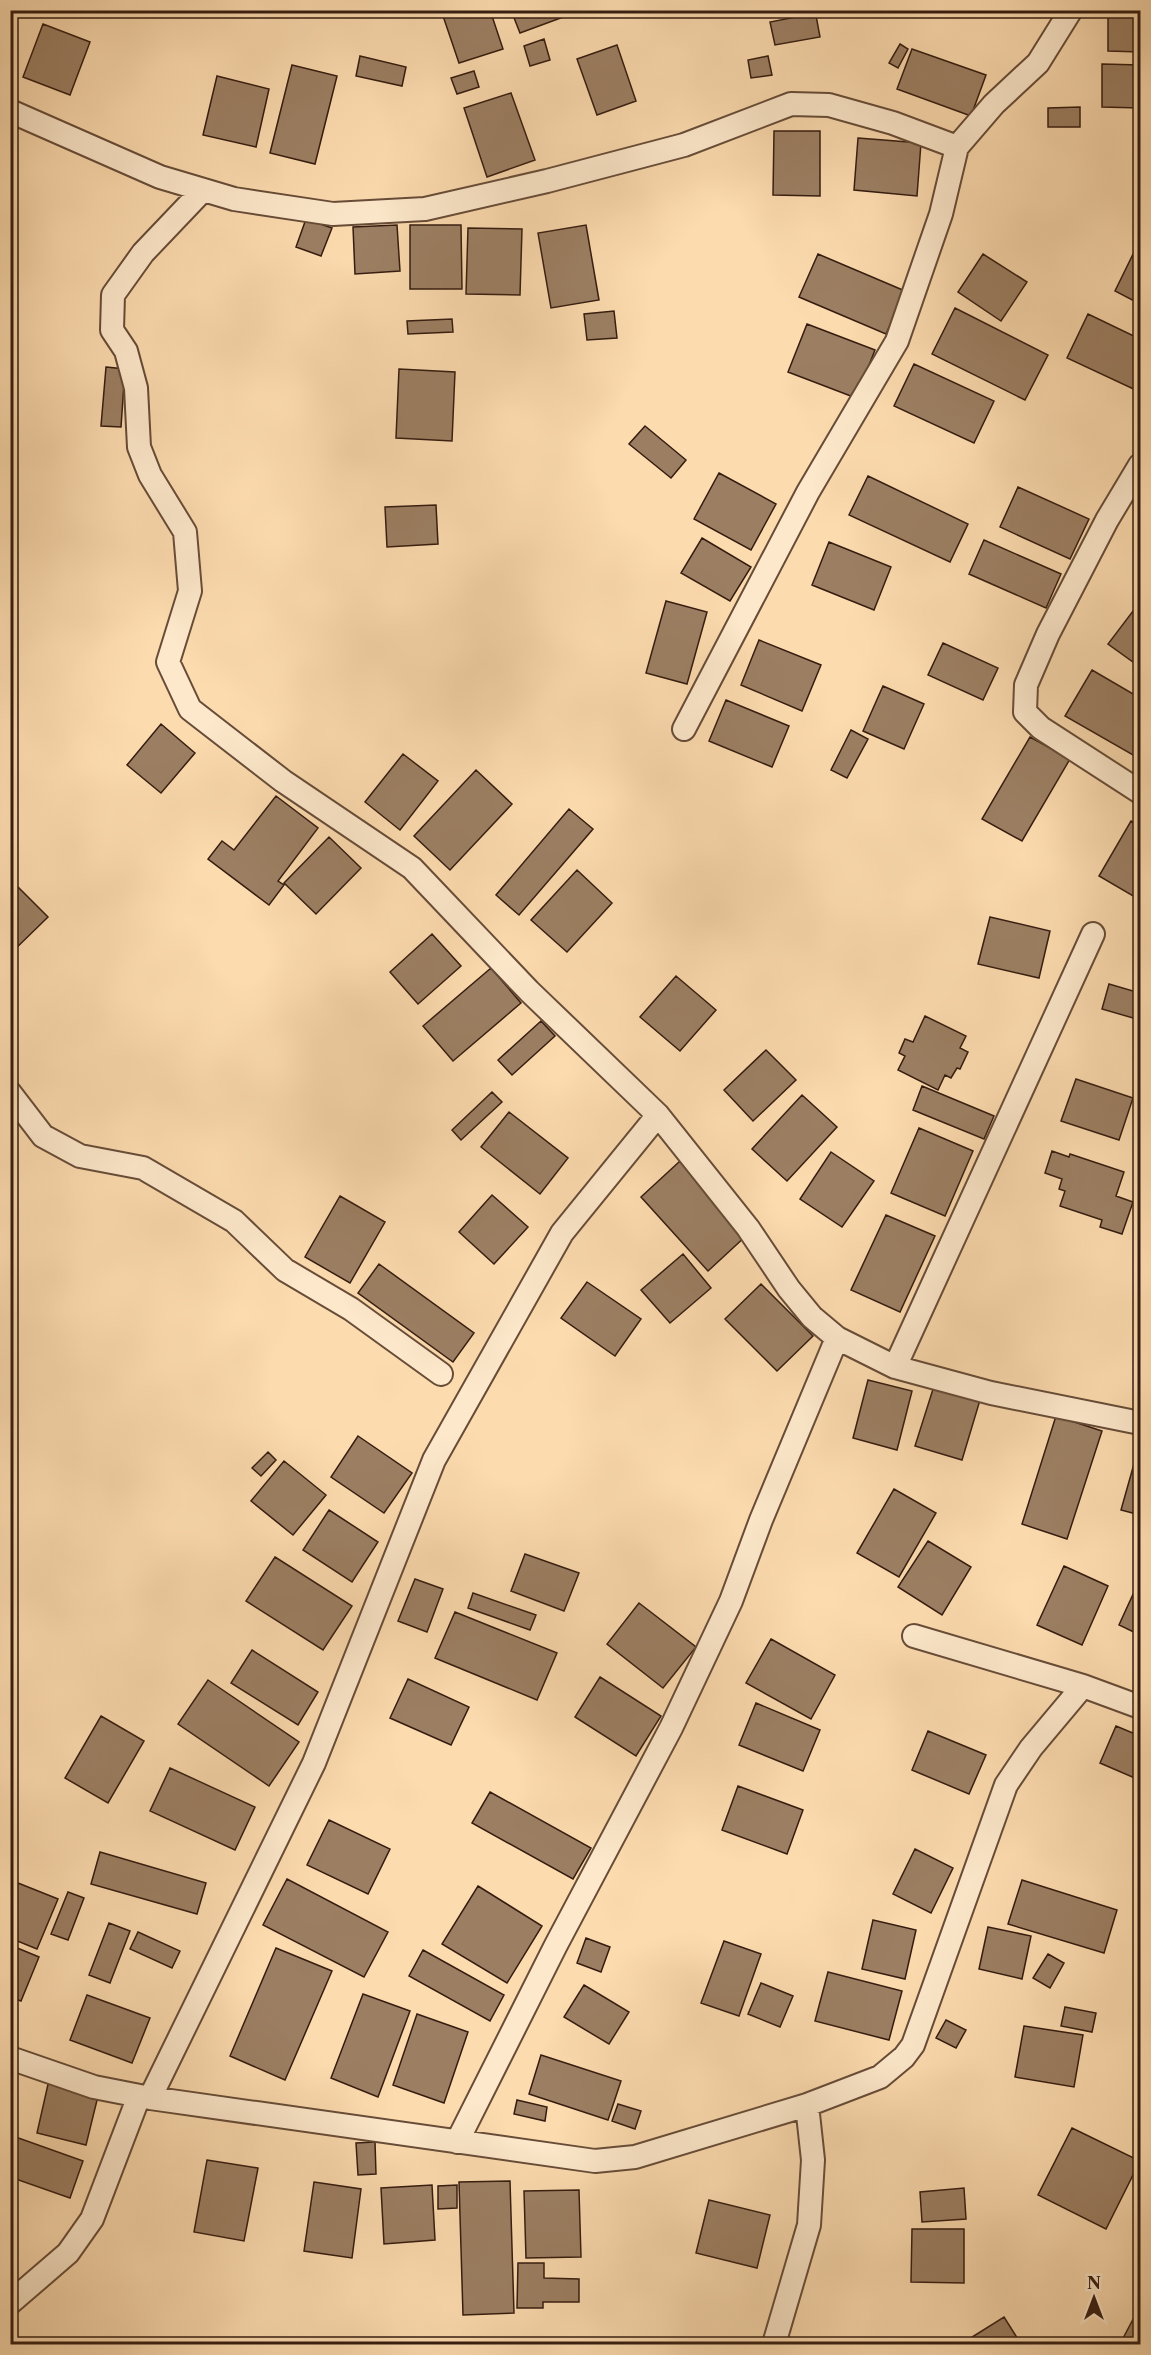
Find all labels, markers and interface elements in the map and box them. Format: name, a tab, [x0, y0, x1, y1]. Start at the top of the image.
north arrow	[1064, 2268, 1124, 2328]
text: N	[1087, 2273, 1101, 2293]

